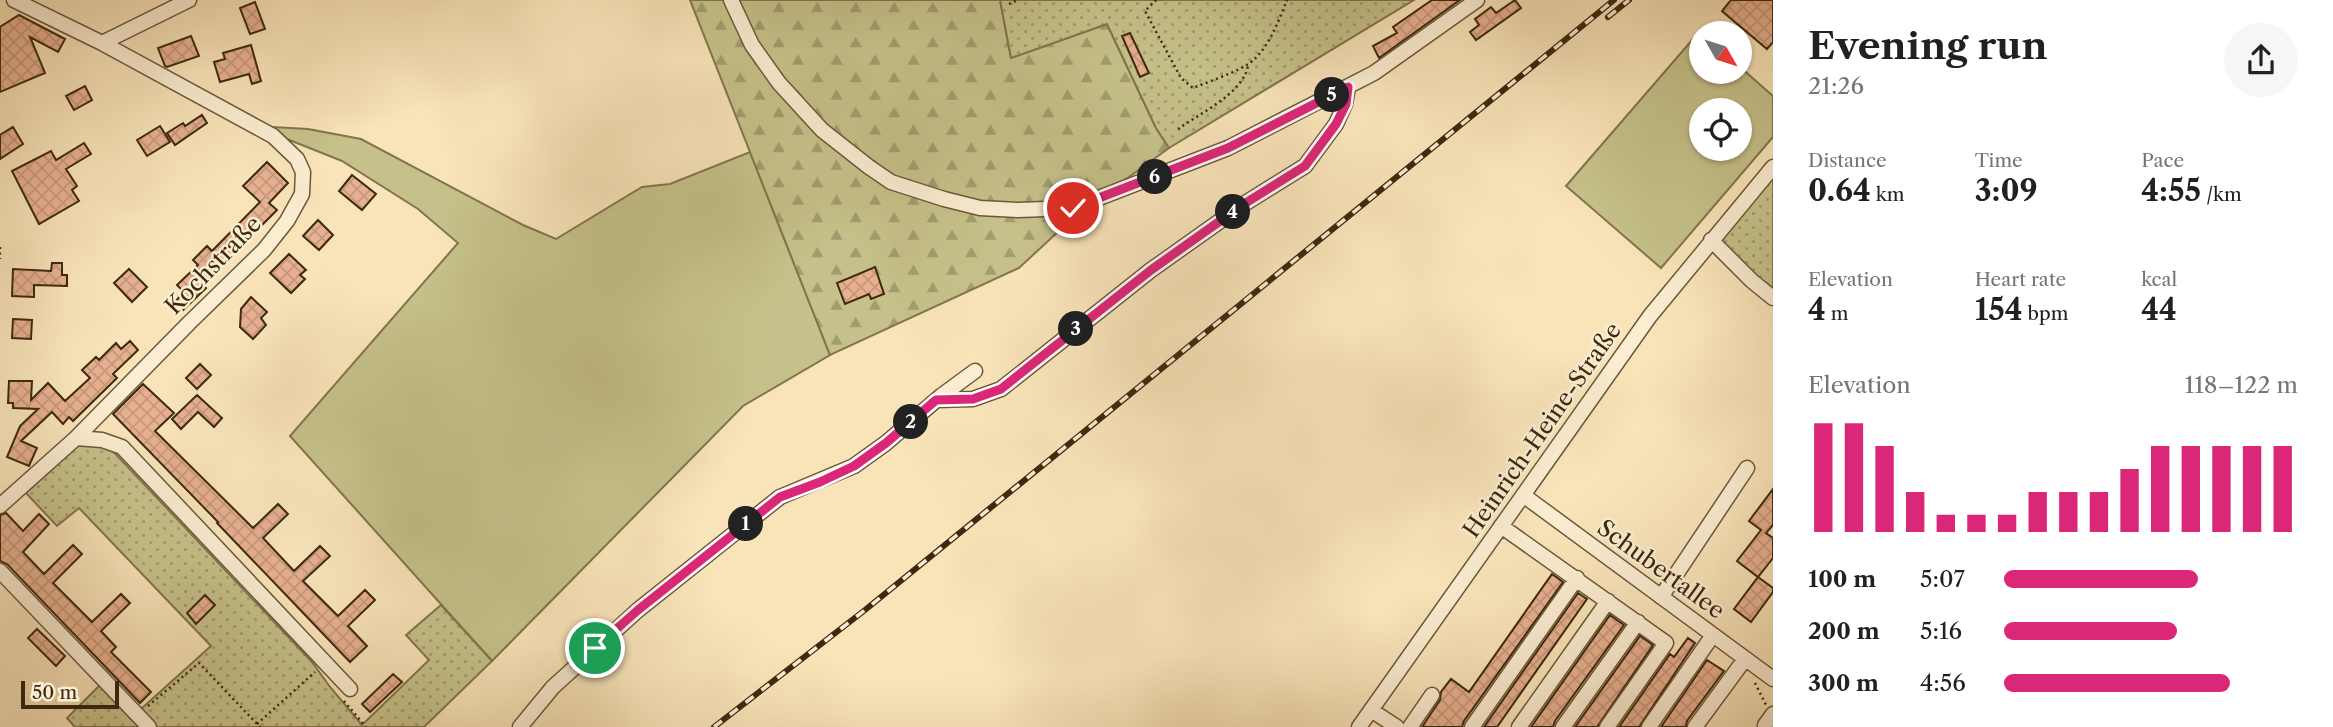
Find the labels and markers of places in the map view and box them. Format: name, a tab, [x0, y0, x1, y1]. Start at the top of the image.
pin: 5	[1314, 78, 1350, 112]
pin: 6	[1138, 160, 1172, 194]
pin	[1043, 178, 1103, 238]
pin: 4	[1216, 194, 1250, 230]
pin: 3	[1058, 312, 1094, 346]
pin: 2	[894, 404, 928, 440]
pin: 1	[728, 506, 764, 542]
pin	[565, 618, 625, 678]

